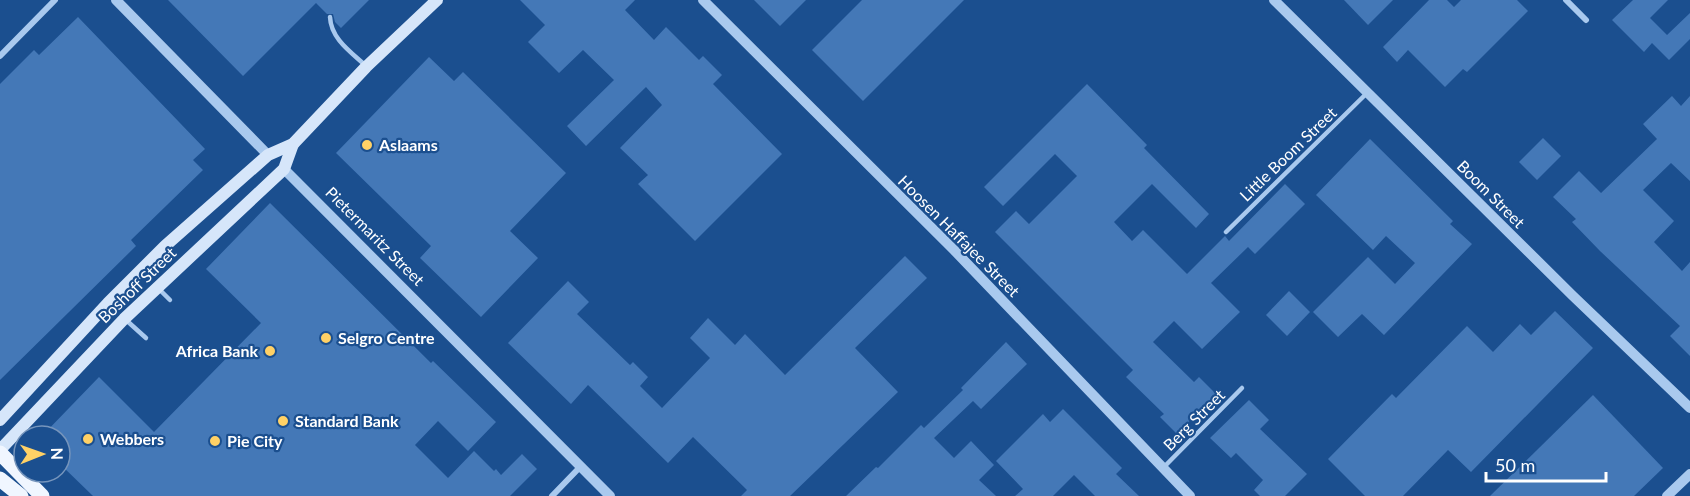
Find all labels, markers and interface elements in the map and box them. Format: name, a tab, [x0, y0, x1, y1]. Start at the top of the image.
street label: Little Boom Street	[1235, 102, 1340, 205]
place label: Aslaams	[378, 135, 438, 154]
marker: Aslaams	[360, 138, 374, 152]
street label: Boom Street	[1454, 156, 1529, 232]
street label: Hoosen Haffajee Street	[895, 171, 1024, 300]
street label: Pietermaritz Street	[322, 182, 429, 289]
street label: Boshoff Street	[94, 243, 180, 326]
place label: Selgro Centre	[338, 328, 435, 347]
marker: Selgro Centre	[319, 331, 333, 345]
place label: Africa Bank	[175, 341, 258, 360]
marker: Africa Bank	[263, 344, 277, 358]
street label: Berg Street	[1159, 385, 1228, 454]
place label: Standard Bank	[295, 411, 399, 430]
marker: Standard Bank	[276, 414, 290, 428]
north arrow	[12, 424, 72, 484]
place label: Webbers	[100, 429, 164, 448]
place label: Pie City	[227, 431, 283, 450]
marker: Webbers	[81, 432, 95, 446]
marker: Pie City	[208, 434, 222, 448]
scale bar	[1486, 445, 1606, 483]
text: N	[48, 447, 67, 460]
text: 50 m	[1495, 454, 1535, 476]

